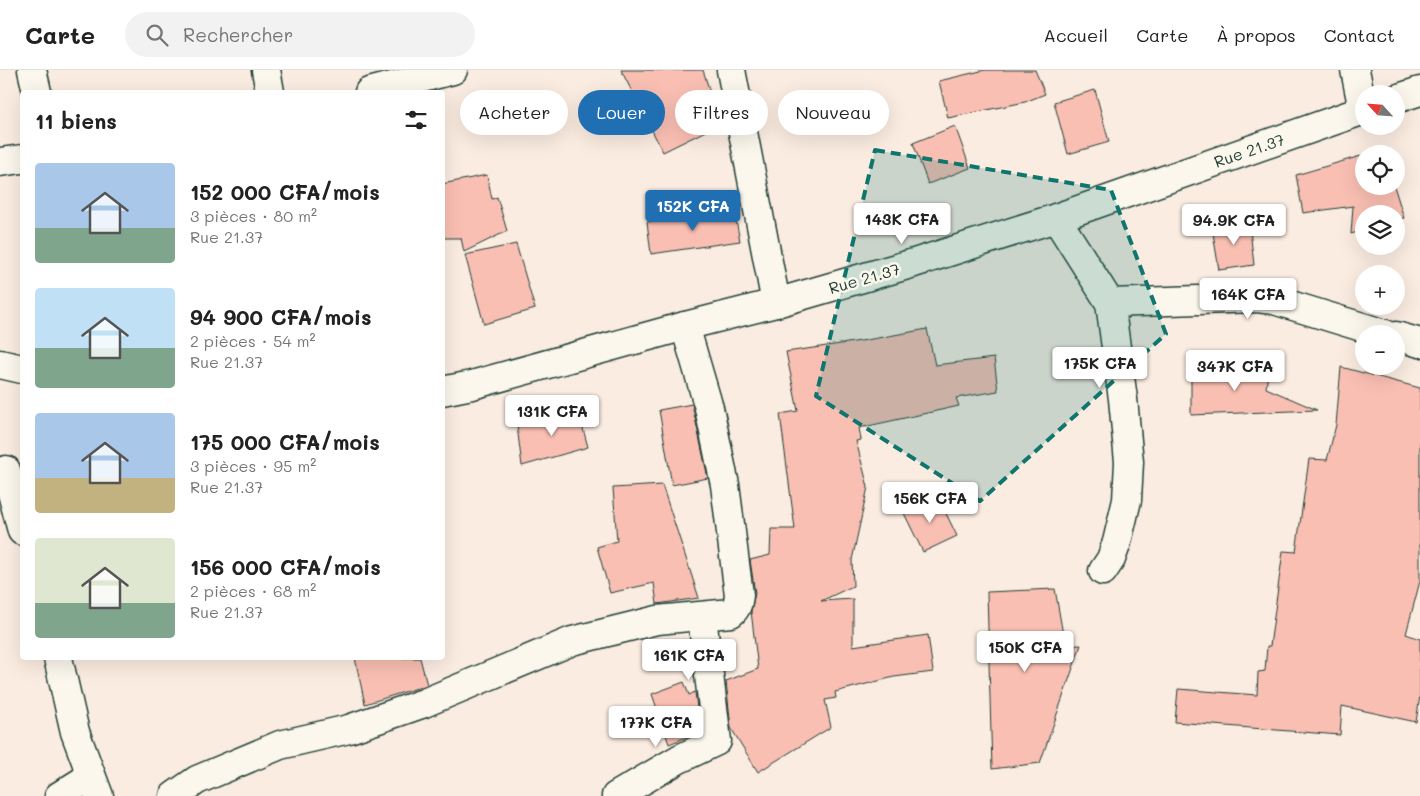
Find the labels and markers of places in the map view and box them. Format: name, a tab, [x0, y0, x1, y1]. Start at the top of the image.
pin: 152K CFA	[641, 190, 745, 232]
pin: 143K CFA	[850, 202, 954, 245]
pin: 94.9K CFA	[1177, 204, 1291, 246]
pin: 164K CFA	[1196, 278, 1300, 320]
pin: 175K CFA	[1048, 346, 1152, 389]
pin: 347K CFA	[1183, 350, 1287, 392]
pin: 131K CFA	[500, 394, 604, 437]
pin: 156K CFA	[878, 482, 982, 524]
pin: 150K CFA	[973, 630, 1077, 673]
pin: 161K CFA	[637, 638, 741, 681]
pin: 177K CFA	[604, 706, 708, 748]

